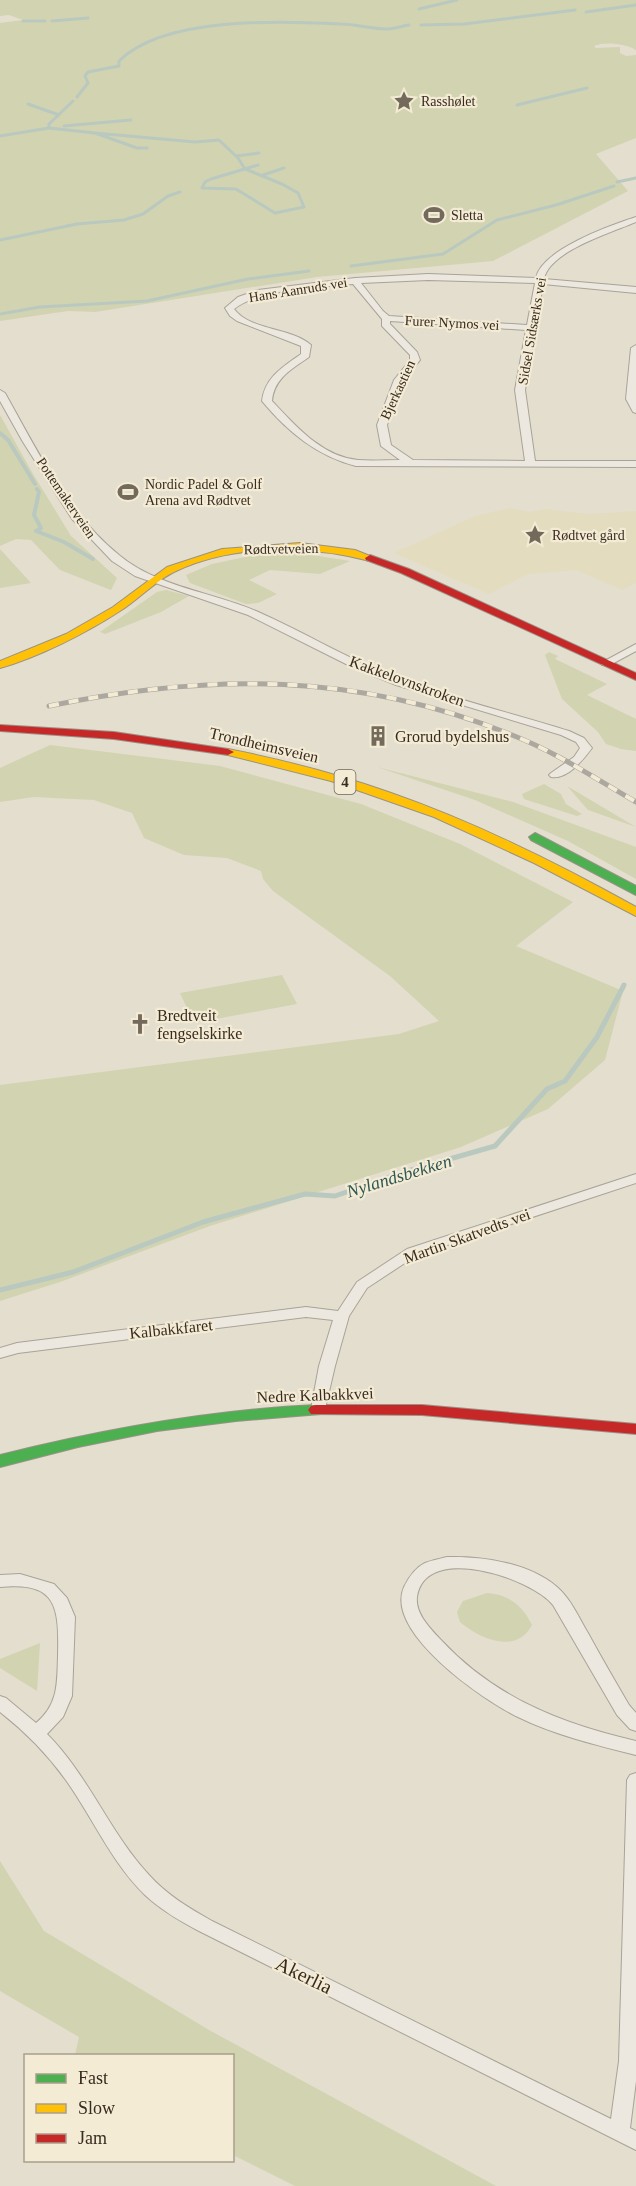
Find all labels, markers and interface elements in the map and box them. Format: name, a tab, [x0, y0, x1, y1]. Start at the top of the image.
place icon: Rasshølet	[392, 89, 416, 113]
place label: Rasshølet	[421, 94, 476, 109]
sports icon: Sletta	[422, 203, 446, 227]
place label: Sletta	[451, 208, 484, 223]
street label: Hans Aanruds vei	[248, 275, 348, 305]
street label: Sidsel Sidsærks vei	[515, 276, 549, 386]
street label: Furer Nymos vei	[404, 313, 500, 333]
street label: Bjerkastien	[378, 358, 418, 422]
street label: Pottemakerveien	[33, 455, 99, 541]
place label: Nordic Padel & Golf Arena avd Rødtvet	[145, 477, 262, 508]
sports icon: Nordic Padel & Golf Arena avd Rødtvet	[116, 480, 140, 504]
place icon: Rødtvet gård	[523, 523, 547, 547]
place label: Rødtvet gård	[552, 528, 625, 543]
street label: Rødtvetveien	[244, 541, 318, 557]
street label: Kakkelovnskroken	[347, 652, 467, 710]
street label: Trondheimsveien	[208, 724, 320, 766]
building icon: Grorud bydelshus	[366, 724, 390, 748]
place label: Grorud bydelshus	[395, 728, 509, 746]
road number: 4	[334, 770, 356, 794]
place label: Bredtveit fengselskirke	[157, 1007, 242, 1043]
church icon: Bredtveit fengselskirke	[128, 1012, 152, 1036]
water label: Nylandsbekken	[343, 1151, 454, 1202]
street label: Martin Skatvedts vei	[401, 1205, 533, 1267]
street label: Kalbakkfaret	[129, 1316, 214, 1342]
street label: Nedre Kalbakkvei	[256, 1384, 374, 1406]
street label: Akerlia	[272, 1952, 336, 1998]
legend	[24, 2054, 234, 2162]
text: Fast	[78, 2068, 108, 2088]
text: Slow	[78, 2098, 115, 2118]
text: Jam	[78, 2128, 107, 2148]

